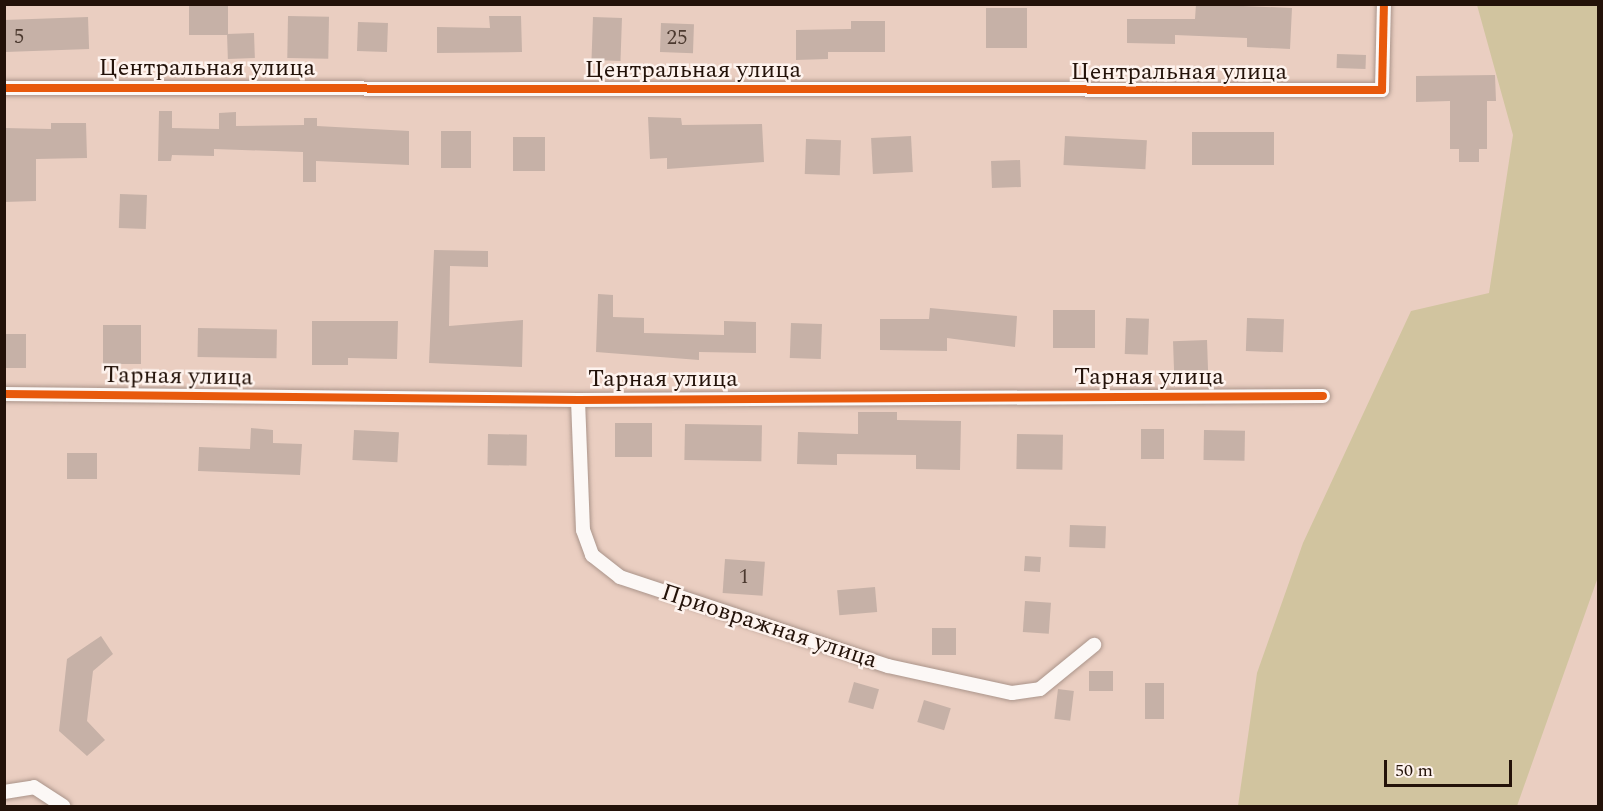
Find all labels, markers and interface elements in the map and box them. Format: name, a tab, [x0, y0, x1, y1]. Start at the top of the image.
house number: 5	[14, 24, 24, 50]
house number: 25	[667, 25, 687, 51]
street label: Центральная улица	[99, 55, 315, 83]
street label: Центральная улица	[585, 57, 801, 85]
street label: Центральная улица	[1071, 59, 1287, 87]
street label: Тарная улица	[103, 361, 253, 393]
street label: Тарная улица	[1074, 364, 1224, 392]
street label: Тарная улица	[588, 366, 738, 394]
house number: 1	[739, 564, 749, 590]
street label: Приовражная улица	[657, 579, 881, 675]
scale bar	[1387, 748, 1514, 786]
text: 50 m	[1395, 757, 1433, 784]

